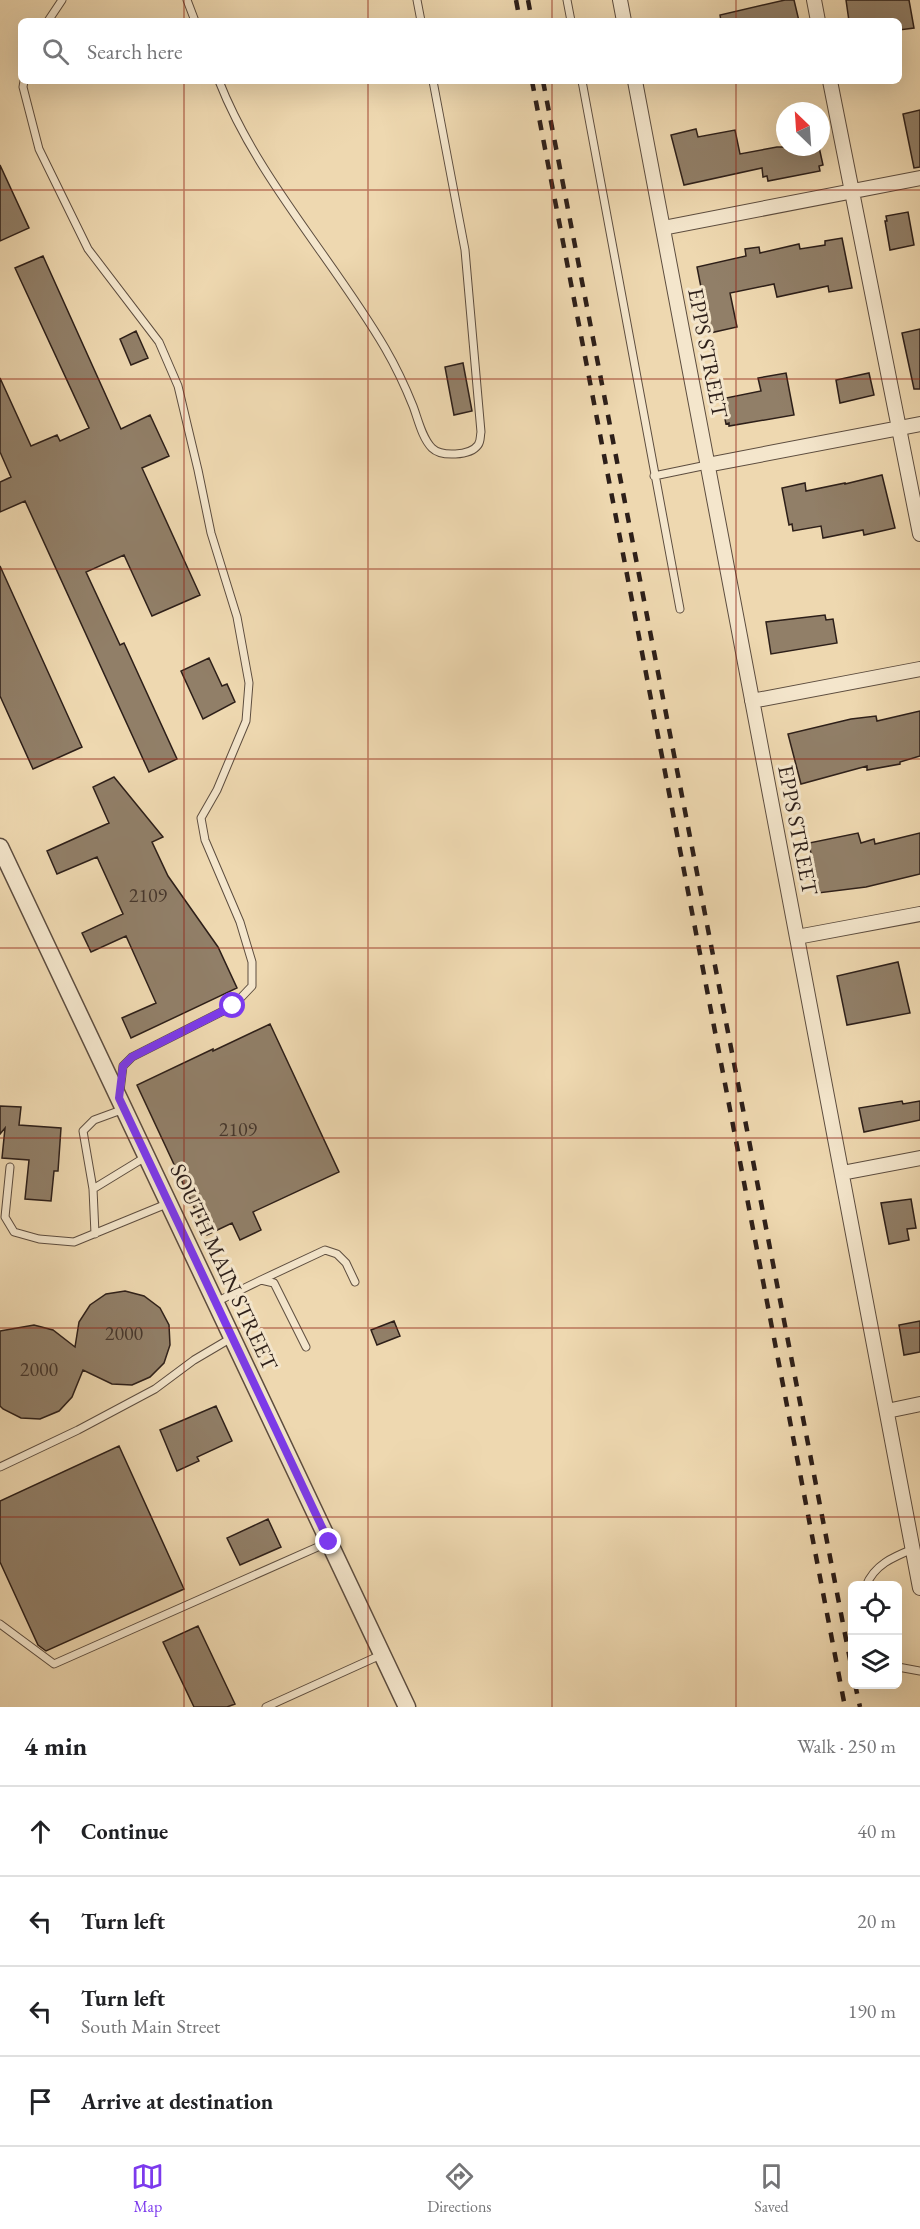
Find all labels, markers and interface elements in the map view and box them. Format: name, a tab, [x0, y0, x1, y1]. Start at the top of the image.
search box	[18, 18, 902, 84]
icon: search	[39, 35, 72, 68]
text: Search here	[87, 37, 182, 66]
north arrow	[776, 102, 830, 156]
street label: EPPS STREET	[681, 286, 735, 421]
street label: EPPS STREET	[771, 763, 825, 898]
house number: 2109	[129, 882, 168, 908]
route start	[219, 992, 245, 1018]
house number: 2109	[219, 1116, 258, 1142]
street label: SOUTH MAIN STREET	[163, 1159, 285, 1375]
house number: 2000	[105, 1320, 144, 1346]
house number: 2000	[20, 1356, 59, 1382]
route end	[315, 1528, 341, 1554]
map controls	[848, 1581, 902, 1689]
button: locate	[848, 1581, 902, 1635]
button: layers	[848, 1635, 902, 1689]
text: 4 min	[24, 1729, 87, 1763]
text: Walk · 250 m	[797, 1733, 896, 1759]
icon: ahead	[24, 1815, 57, 1848]
text: Continue	[81, 1817, 168, 1846]
text: 40 m	[857, 1818, 896, 1844]
icon: left	[24, 1905, 57, 1938]
text: Turn left	[81, 1907, 165, 1936]
text: 20 m	[857, 1908, 896, 1934]
text: Turn left	[81, 1984, 165, 2013]
icon: left	[24, 1995, 57, 2028]
text: 190 m	[848, 1998, 896, 2024]
text: South Main Street	[81, 2013, 220, 2039]
icon: arrive	[24, 2085, 57, 2118]
text: Arrive at destination	[81, 2087, 273, 2116]
tab: Map	[131, 2160, 164, 2217]
tab: Directions	[427, 2160, 492, 2217]
tab: Saved	[754, 2160, 789, 2217]

